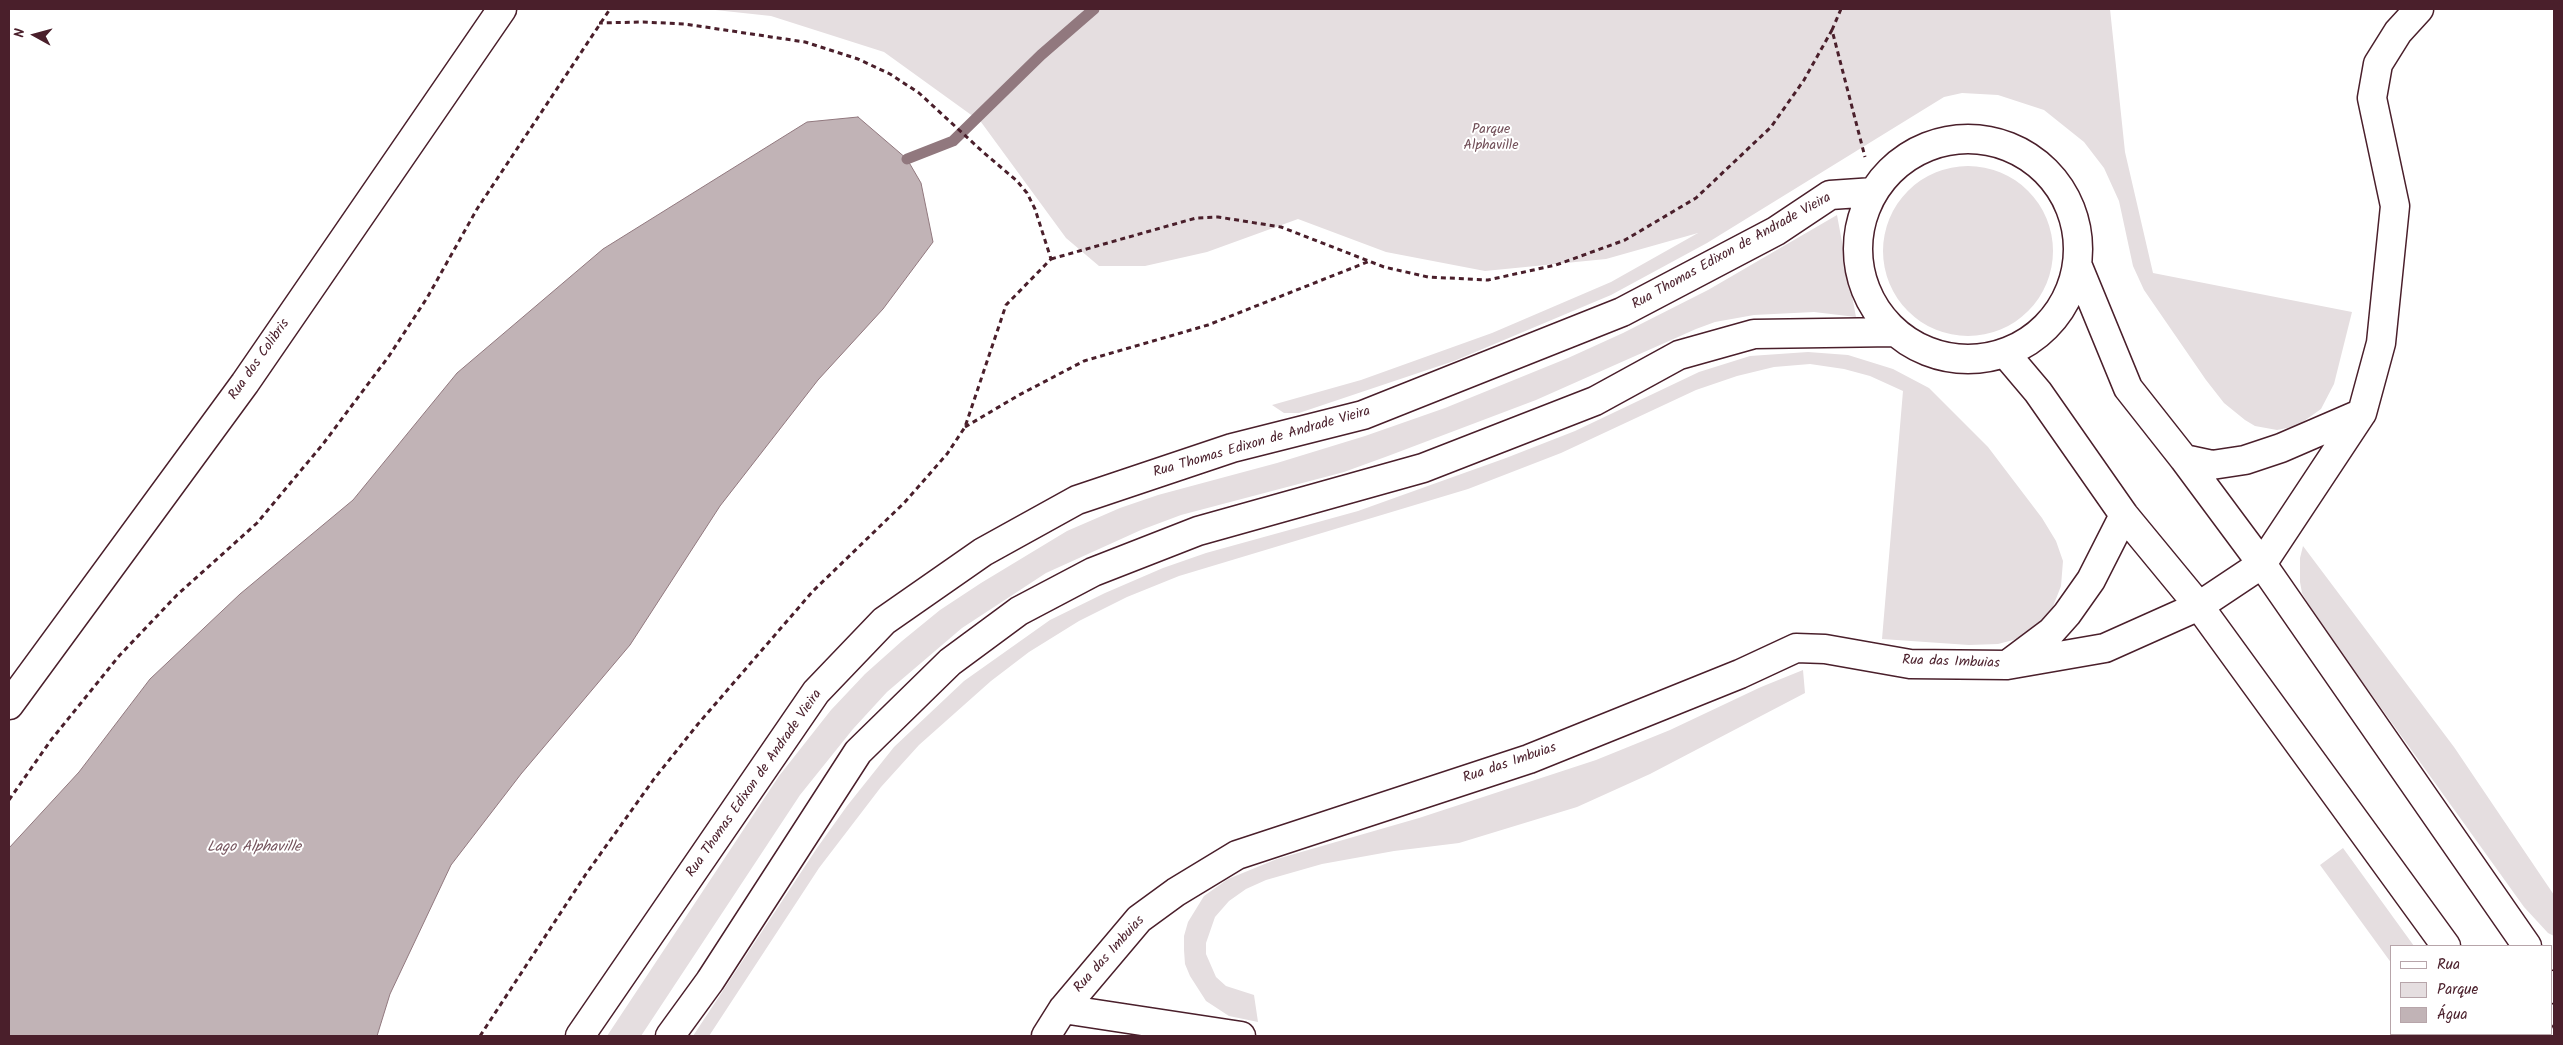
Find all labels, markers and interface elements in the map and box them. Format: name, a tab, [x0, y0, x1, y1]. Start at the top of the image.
north arrow	[10, 10, 60, 60]
text: N	[9, 27, 32, 39]
park label: Parque Alphaville	[1463, 123, 1519, 156]
street label: Rua Thomas Edixon de Andrade Vieira	[1629, 190, 1835, 314]
street label: Rua dos Colibris	[226, 316, 294, 404]
street label: Rua Thomas Edixon de Andrade Vieira	[1151, 404, 1373, 482]
street label: Rua das Imbuias	[1902, 653, 2000, 673]
street label: Rua Thomas Edixon de Andrade Vieira	[684, 687, 826, 881]
street label: Rua das Imbuias	[1461, 740, 1559, 788]
water label: Lago Alphaville	[207, 839, 301, 857]
street label: Rua das Imbuias	[1071, 913, 1149, 997]
legend	[2390, 945, 2553, 1035]
text: Rua	[2437, 953, 2460, 977]
text: Parque	[2437, 978, 2478, 1002]
text: Água	[2437, 1003, 2468, 1027]

